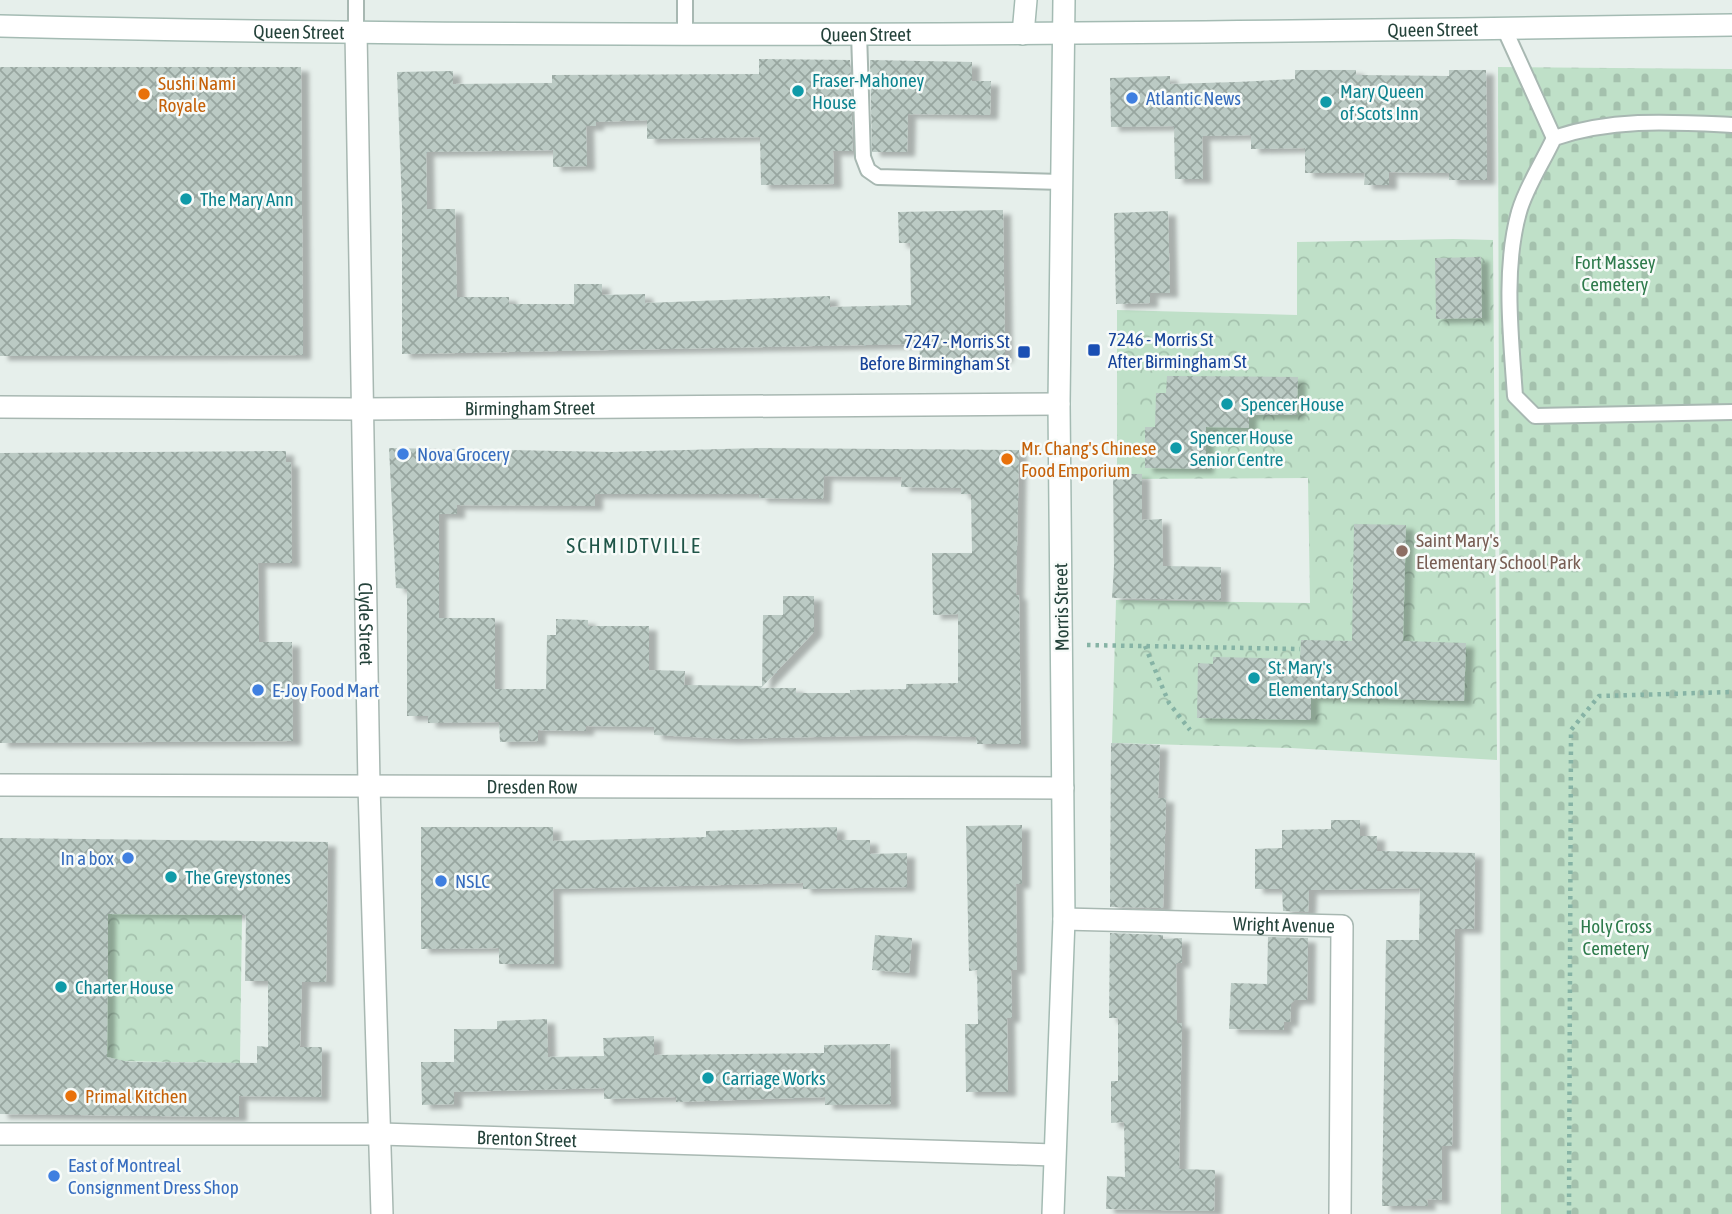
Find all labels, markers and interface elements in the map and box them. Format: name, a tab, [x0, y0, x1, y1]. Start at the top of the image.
street label: Queen Street	[1387, 18, 1479, 41]
street label: Queen Street	[253, 20, 345, 43]
street label: Queen Street	[820, 23, 911, 45]
place label: Fraser-Mahoney House	[812, 69, 924, 113]
place label: Sushi Nami Royale	[158, 72, 236, 116]
place label: Mary Queen of Scots Inn	[1340, 80, 1424, 124]
marker: Fraser-Mahoney House	[790, 83, 806, 99]
marker: Sushi Nami Royale	[136, 86, 152, 102]
place label: Atlantic News	[1146, 87, 1241, 109]
marker: Atlantic News	[1124, 90, 1140, 106]
marker: Mary Queen of Scots Inn	[1318, 94, 1334, 110]
place label: The Mary Ann	[200, 188, 294, 210]
marker: The Mary Ann	[178, 191, 194, 207]
park label: Fort Massey Cemetery	[1575, 251, 1656, 295]
place label: 7246 - Morris St After Birmingham St	[1108, 328, 1247, 372]
place label: 7247 - Morris St Before Birmingham St	[859, 330, 1010, 374]
marker: 7246 - Morris St After Birmingham St	[1086, 342, 1102, 358]
marker: 7247 - Morris St Before Birmingham St	[1016, 344, 1032, 360]
place label: Spencer House	[1241, 393, 1344, 415]
street label: Birmingham Street	[465, 396, 595, 419]
marker: Spencer House	[1219, 396, 1235, 412]
place label: Spencer House Senior Centre	[1190, 426, 1293, 470]
place label: Mr. Chang's Chinese Food Emporium	[1021, 437, 1156, 481]
marker: Spencer House Senior Centre	[1168, 440, 1184, 456]
place label: Nova Grocery	[417, 443, 510, 465]
marker: Nova Grocery	[395, 446, 411, 462]
marker: Mr. Chang's Chinese Food Emporium	[999, 451, 1015, 467]
place label: Saint Mary's Elementary School Park	[1416, 529, 1582, 573]
district label: SCHMIDTVILLE	[566, 533, 702, 557]
marker: Saint Mary's Elementary School Park	[1394, 543, 1410, 559]
street label: Morris Street	[1049, 563, 1073, 651]
street label: Clyde Street	[354, 582, 378, 666]
place label: St. Mary's Elementary School	[1268, 656, 1399, 700]
marker: St. Mary's Elementary School	[1246, 670, 1262, 686]
place label: E-Joy Food Mart	[272, 679, 379, 701]
marker: E-Joy Food Mart	[250, 682, 266, 698]
street label: Dresden Row	[487, 775, 578, 798]
place label: In a box	[60, 847, 114, 869]
marker: In a box	[120, 850, 136, 866]
place label: The Greystones	[185, 866, 291, 888]
marker: The Greystones	[163, 869, 179, 885]
place label: NSLC	[455, 870, 490, 892]
marker: NSLC	[433, 873, 449, 889]
street label: Wright Avenue	[1233, 912, 1335, 937]
park label: Holy Cross Cemetery	[1580, 915, 1652, 959]
place label: Charter House	[75, 976, 174, 998]
marker: Charter House	[53, 979, 69, 995]
place label: Carriage Works	[722, 1067, 826, 1089]
marker: Carriage Works	[700, 1070, 716, 1086]
place label: Primal Kitchen	[85, 1085, 188, 1107]
marker: Primal Kitchen	[63, 1088, 79, 1104]
street label: Brenton Street	[476, 1126, 577, 1151]
place label: East of Montreal Consignment Dress Shop	[68, 1154, 239, 1198]
marker: East of Montreal Consignment Dress Shop	[46, 1168, 62, 1184]

